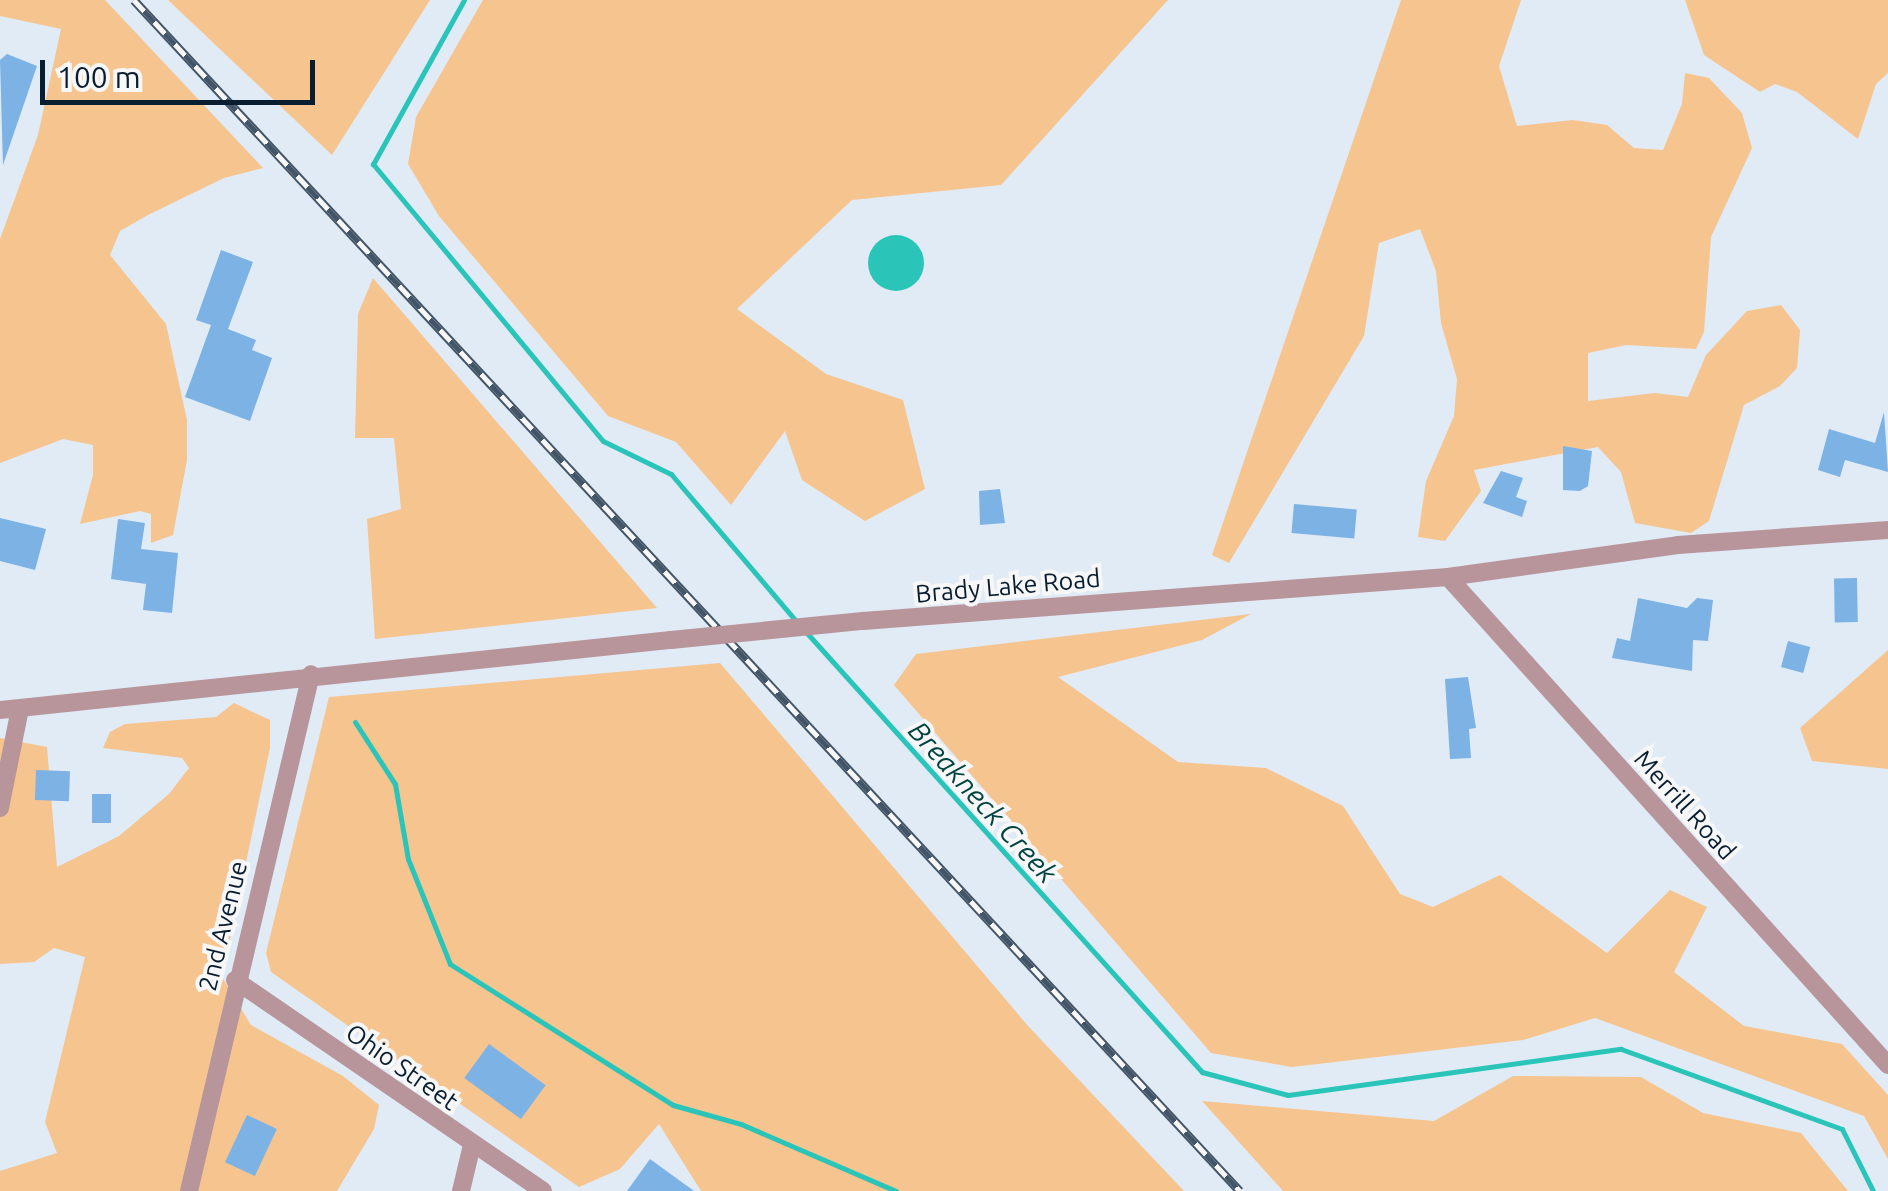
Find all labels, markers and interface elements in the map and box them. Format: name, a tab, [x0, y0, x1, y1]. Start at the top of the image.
scale bar	[45, 40, 320, 102]
text: 100 m	[57, 60, 141, 94]
street label: Brady Lake Road	[914, 563, 1102, 609]
water label: Breakneck Creek	[902, 714, 1064, 890]
street label: Merrill Road	[1628, 744, 1742, 866]
street label: 2nd Avenue	[192, 858, 254, 994]
street label: Ohio Street	[340, 1017, 464, 1117]

